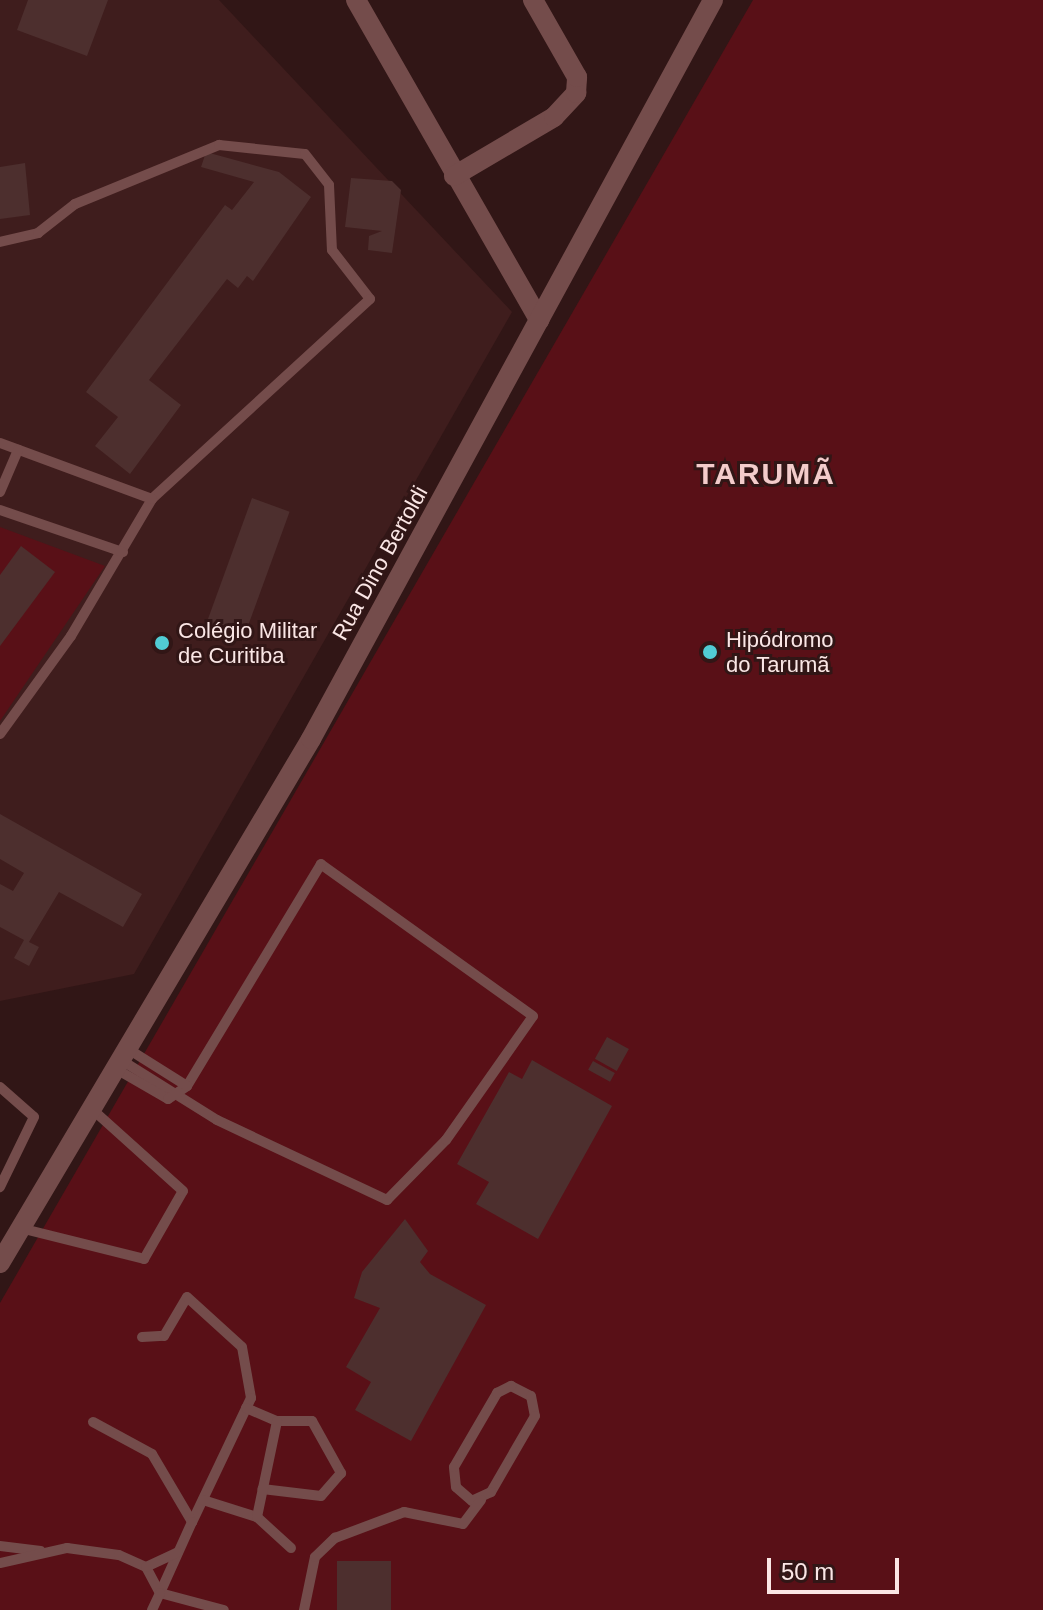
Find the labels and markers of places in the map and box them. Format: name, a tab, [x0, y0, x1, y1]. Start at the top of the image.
place label: Colégio Militar de Curitiba	[178, 617, 317, 668]
place label: Hipódromo do Tarumã	[726, 626, 834, 678]
marker: Colégio Militar de Curitiba	[153, 634, 171, 652]
marker: Hipódromo do Tarumã	[701, 643, 719, 661]

